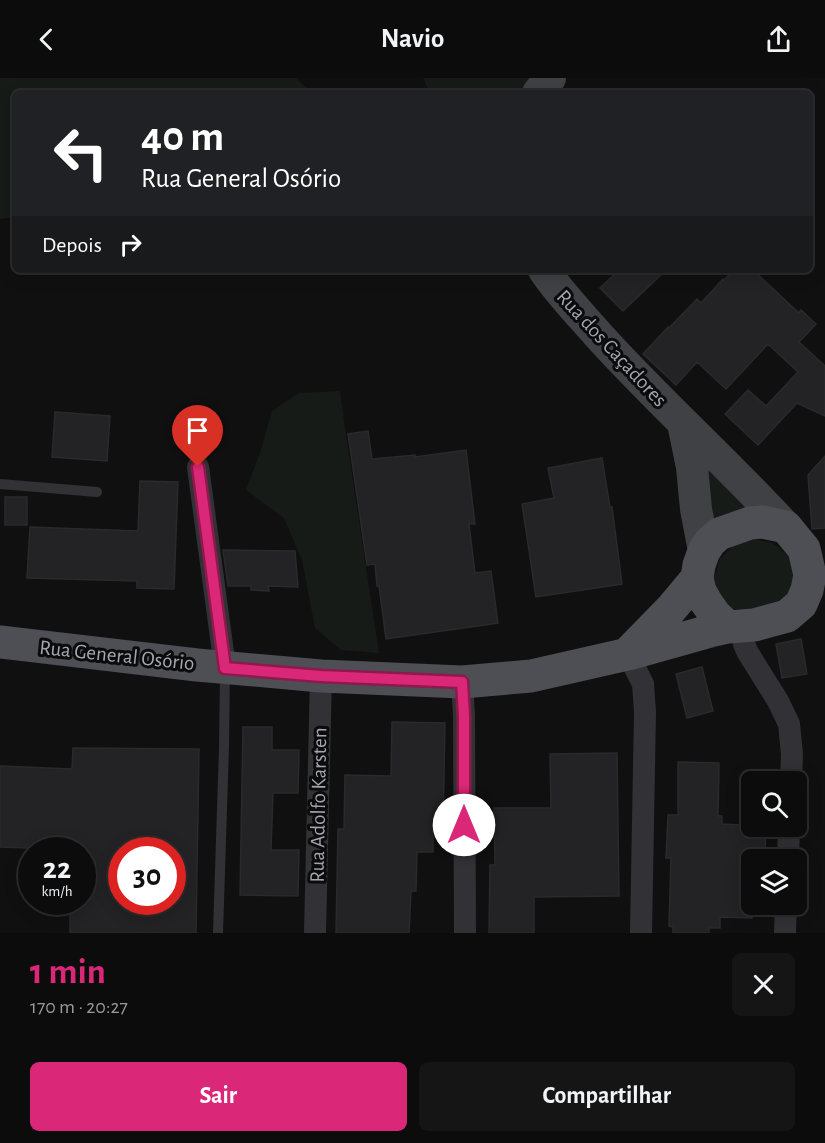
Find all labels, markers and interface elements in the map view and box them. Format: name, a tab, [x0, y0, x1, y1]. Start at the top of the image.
icon: back	[30, 23, 63, 56]
icon: share	[762, 23, 795, 56]
text: Navio	[381, 25, 444, 52]
icon: left	[42, 114, 120, 192]
text: 40 m	[141, 116, 224, 158]
text: Rua General Osório	[141, 165, 341, 192]
icon: right	[114, 228, 147, 261]
text: Depois	[42, 234, 102, 256]
street label: Rua dos Caçadores	[553, 286, 671, 411]
pin	[172, 405, 223, 467]
icon: arrive	[181, 414, 214, 447]
street label: Rua General Osório	[38, 637, 196, 674]
street label: Rua Adolfo Karsten	[307, 727, 330, 883]
map controls	[741, 771, 807, 915]
button: search	[741, 771, 807, 837]
position arrow	[432, 793, 496, 857]
speed limit sign: 30	[108, 837, 186, 915]
button: layers	[741, 849, 807, 915]
text: 22	[43, 854, 71, 884]
text: km/h	[42, 884, 72, 899]
button: close	[732, 953, 795, 1016]
text: 1 min	[30, 954, 106, 990]
text: 170 m · 20:27	[30, 997, 128, 1017]
button: Sair	[30, 1062, 407, 1131]
button: Compartilhar	[419, 1062, 795, 1131]

